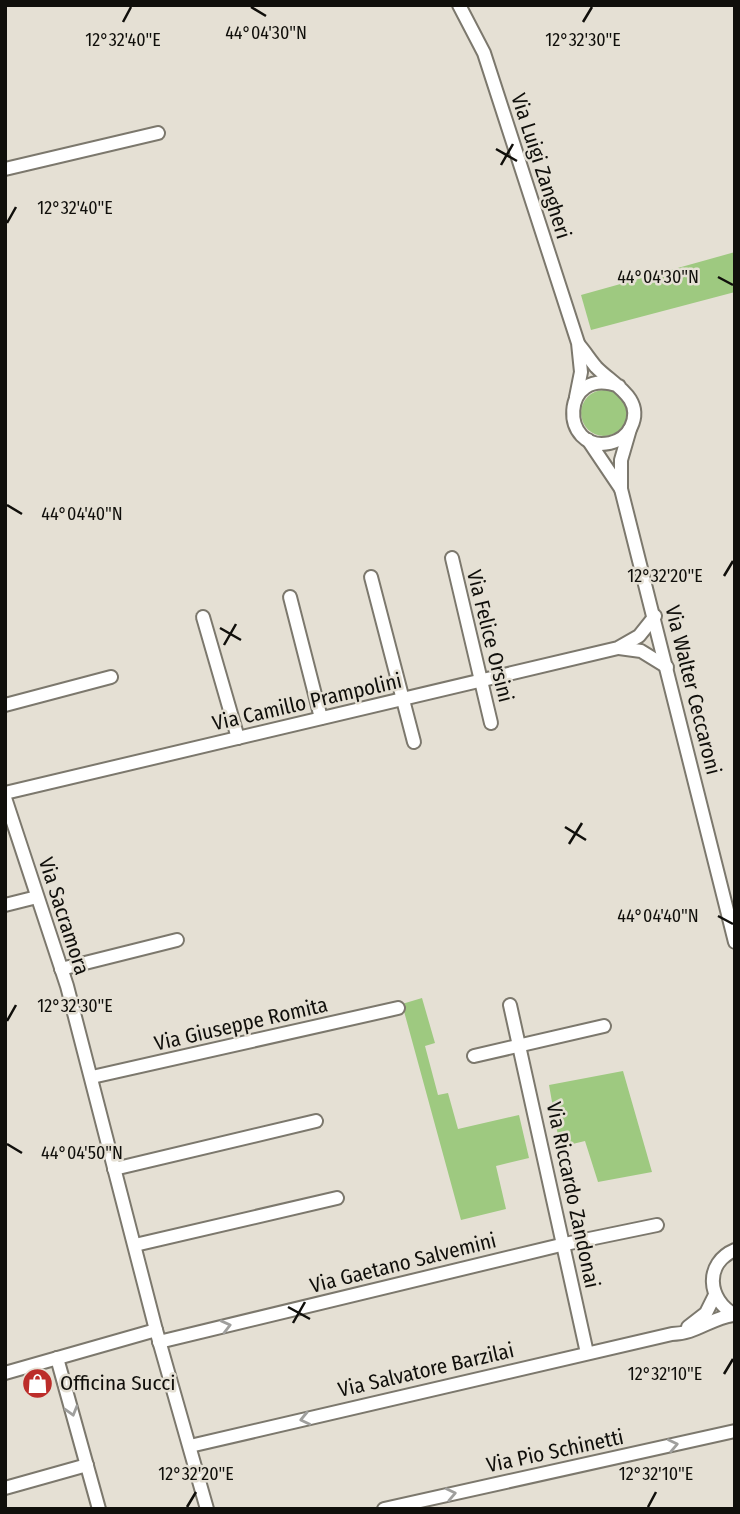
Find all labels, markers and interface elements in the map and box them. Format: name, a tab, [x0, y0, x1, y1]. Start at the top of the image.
text: 44°04'30"N	[225, 22, 307, 44]
text: 12°32'40"E	[85, 29, 161, 51]
text: 12°32'30"E	[545, 29, 621, 51]
street label: Via Luigi Zangheri	[505, 90, 577, 242]
text: 12°32'40"E	[37, 197, 113, 219]
text: 44°04'30"N	[617, 266, 699, 288]
text: 44°04'40"N	[41, 503, 123, 525]
text: 12°32'20"E	[627, 565, 703, 587]
street label: Via Felice Orsini	[461, 567, 519, 705]
street label: Via Walter Ceccaroni	[659, 603, 727, 777]
street label: Via Camillo Prampolini	[210, 668, 404, 736]
street label: Via Sacramora	[33, 854, 95, 978]
text: 44°04'40"N	[617, 905, 699, 927]
street label: Via Giuseppe Romita	[152, 991, 330, 1057]
text: 12°32'30"E	[37, 995, 113, 1017]
street label: Via Riccardo Zandonai	[541, 1100, 605, 1290]
text: 44°04'50"N	[41, 1142, 123, 1164]
street label: Via Gaetano Salvemini	[307, 1227, 499, 1299]
one-way arrow	[220, 1320, 232, 1334]
street label: Via Salvatore Barzilai	[336, 1337, 516, 1403]
text: 12°32'10"E	[628, 1363, 702, 1385]
shop icon: Officina Succi	[20, 1366, 54, 1400]
place label: Officina Succi	[60, 1370, 175, 1396]
one-way arrow	[64, 1405, 78, 1417]
one-way arrow	[299, 1411, 311, 1425]
street label: Via Pio Schinetti	[484, 1424, 626, 1478]
one-way arrow	[667, 1438, 679, 1453]
text: 12°32'20"E	[158, 1463, 234, 1485]
text: 12°32'10"E	[619, 1463, 693, 1485]
one-way arrow	[445, 1488, 457, 1502]

